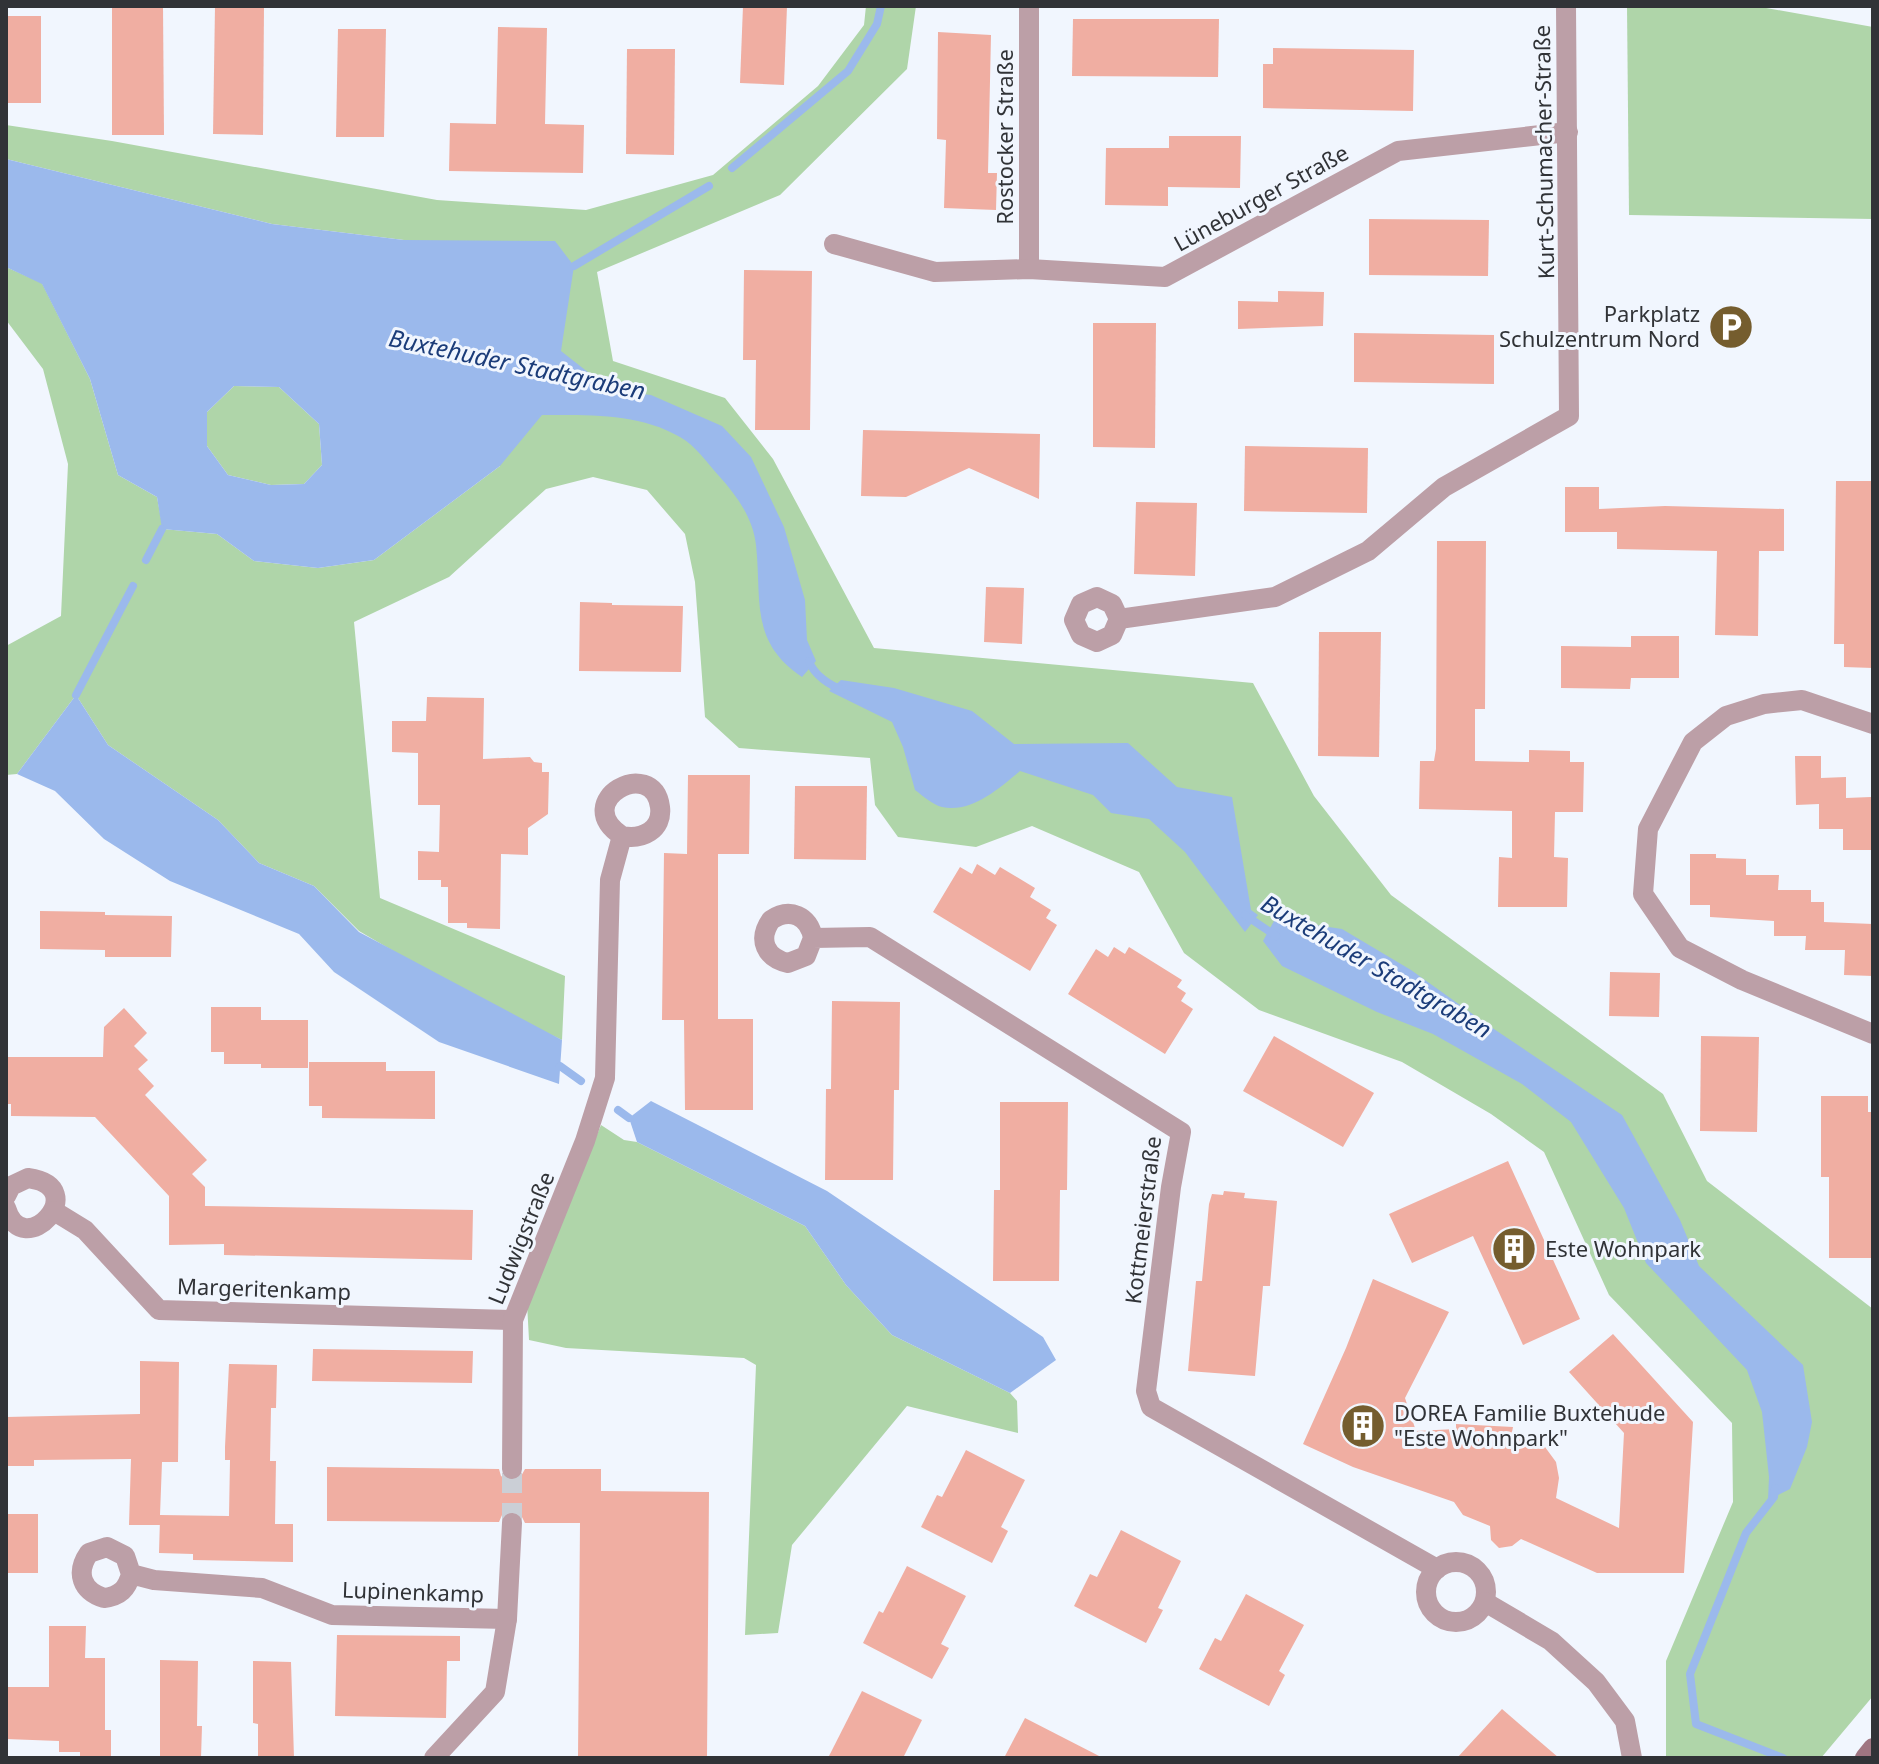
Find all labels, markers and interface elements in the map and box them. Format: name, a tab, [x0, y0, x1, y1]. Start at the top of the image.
street label: Kurt-Schumacher-Straße	[1526, 25, 1560, 279]
street label: Rostocker Straße	[989, 49, 1019, 225]
street label: Lüneburger Straße	[1168, 137, 1353, 258]
place label: Parkplatz Schulzentrum Nord	[1499, 298, 1700, 353]
parking icon: Parkplatz Schulzentrum Nord	[1707, 303, 1755, 351]
water label: Buxtehuder Stadtgraben	[386, 320, 649, 407]
water label: Buxtehuder Stadtgraben	[1255, 886, 1498, 1045]
street label: Kottmeierstraße	[1117, 1134, 1167, 1305]
street label: Ludwigstraße	[480, 1167, 560, 1309]
building icon: Este Wohnpark	[1490, 1225, 1538, 1273]
place label: Este Wohnpark	[1545, 1233, 1701, 1263]
street label: Margeritenkamp	[177, 1270, 352, 1306]
place label: DOREA Familie Buxtehude "Este Wohnpark"	[1394, 1397, 1665, 1452]
building icon: DOREA Familie Buxtehude "Este Wohnpark"	[1339, 1402, 1387, 1450]
street label: Lupinenkamp	[341, 1574, 485, 1608]

